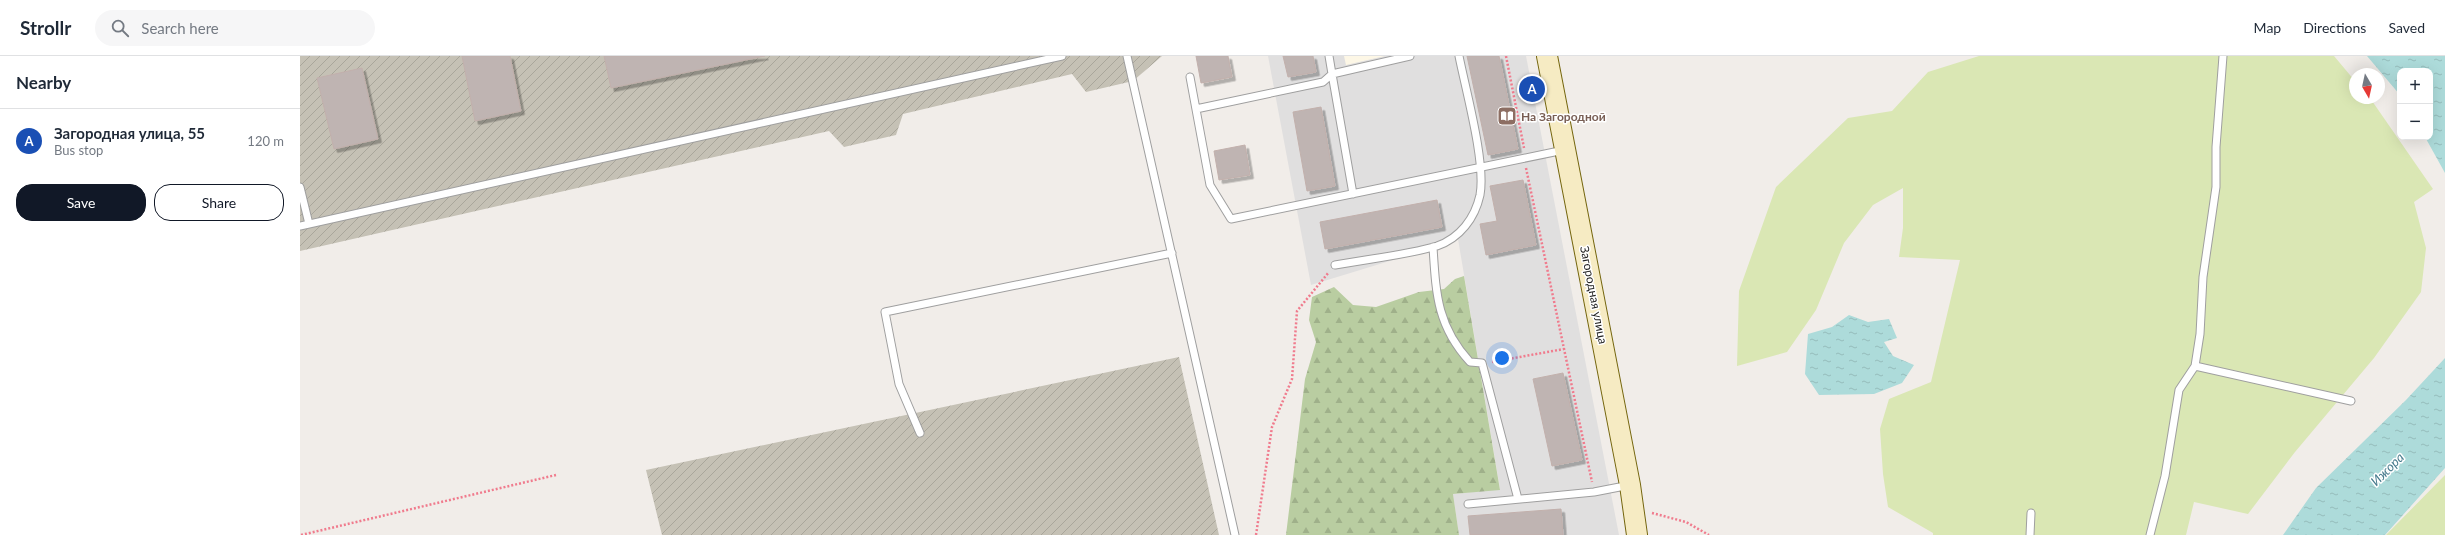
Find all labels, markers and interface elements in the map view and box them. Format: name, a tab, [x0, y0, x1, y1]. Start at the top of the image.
search box	[95, 10, 375, 46]
text: Strollr	[20, 16, 71, 39]
icon: search	[109, 17, 131, 39]
text: Search here	[141, 19, 219, 37]
text: Map	[2254, 19, 2281, 36]
text: Directions	[2303, 19, 2366, 36]
text: Saved	[2388, 19, 2425, 36]
north arrow	[2349, 68, 2385, 104]
map controls	[2397, 68, 2433, 140]
button: +	[2397, 68, 2433, 104]
text: Nearby	[16, 72, 71, 93]
pin: A	[1519, 74, 1545, 104]
button: −	[2397, 104, 2433, 140]
library icon: На Загородной	[1496, 105, 1518, 127]
place label: На Загородной	[1521, 109, 1606, 124]
text: Загородная улица, 55	[54, 124, 205, 142]
text: A	[24, 133, 34, 149]
text: 120 m	[247, 133, 284, 149]
text: Bus stop	[54, 142, 103, 158]
button: Save	[16, 184, 146, 221]
button: Share	[154, 184, 284, 221]
street label: Загородная улица	[1577, 245, 1611, 345]
your location	[1492, 348, 1512, 368]
water label: Ижора	[2367, 449, 2407, 489]

